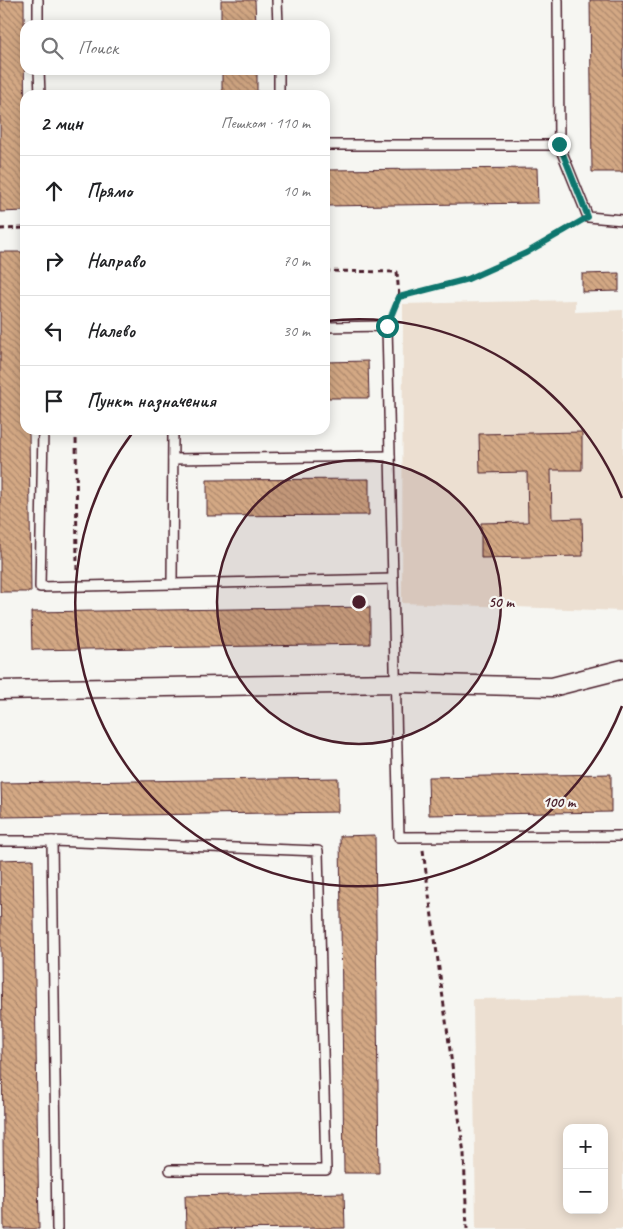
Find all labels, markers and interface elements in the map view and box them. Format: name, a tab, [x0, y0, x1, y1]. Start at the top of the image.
search box	[20, 20, 330, 75]
icon: search	[38, 34, 66, 62]
text: Поиск	[78, 36, 118, 60]
text: 2 мин	[40, 110, 83, 136]
text: Пешком · 110 m	[221, 113, 310, 133]
route end	[548, 133, 571, 156]
icon: ahead	[40, 177, 68, 205]
text: Прямо	[87, 179, 132, 203]
text: 10 m	[283, 181, 310, 201]
icon: right	[40, 247, 68, 275]
text: Направо	[87, 249, 145, 273]
text: 70 m	[283, 251, 310, 271]
route start	[376, 315, 399, 338]
icon: left	[40, 317, 68, 345]
text: Налево	[87, 319, 135, 343]
text: 30 m	[283, 321, 310, 341]
icon: arrive	[40, 387, 68, 415]
text: Пункт назначения	[87, 389, 216, 413]
centre of rings	[350, 593, 368, 611]
text: 50 m	[488, 593, 515, 612]
text: 100 m	[543, 793, 577, 812]
map controls	[563, 1124, 608, 1214]
button: +	[563, 1124, 608, 1169]
button: −	[563, 1169, 608, 1214]

